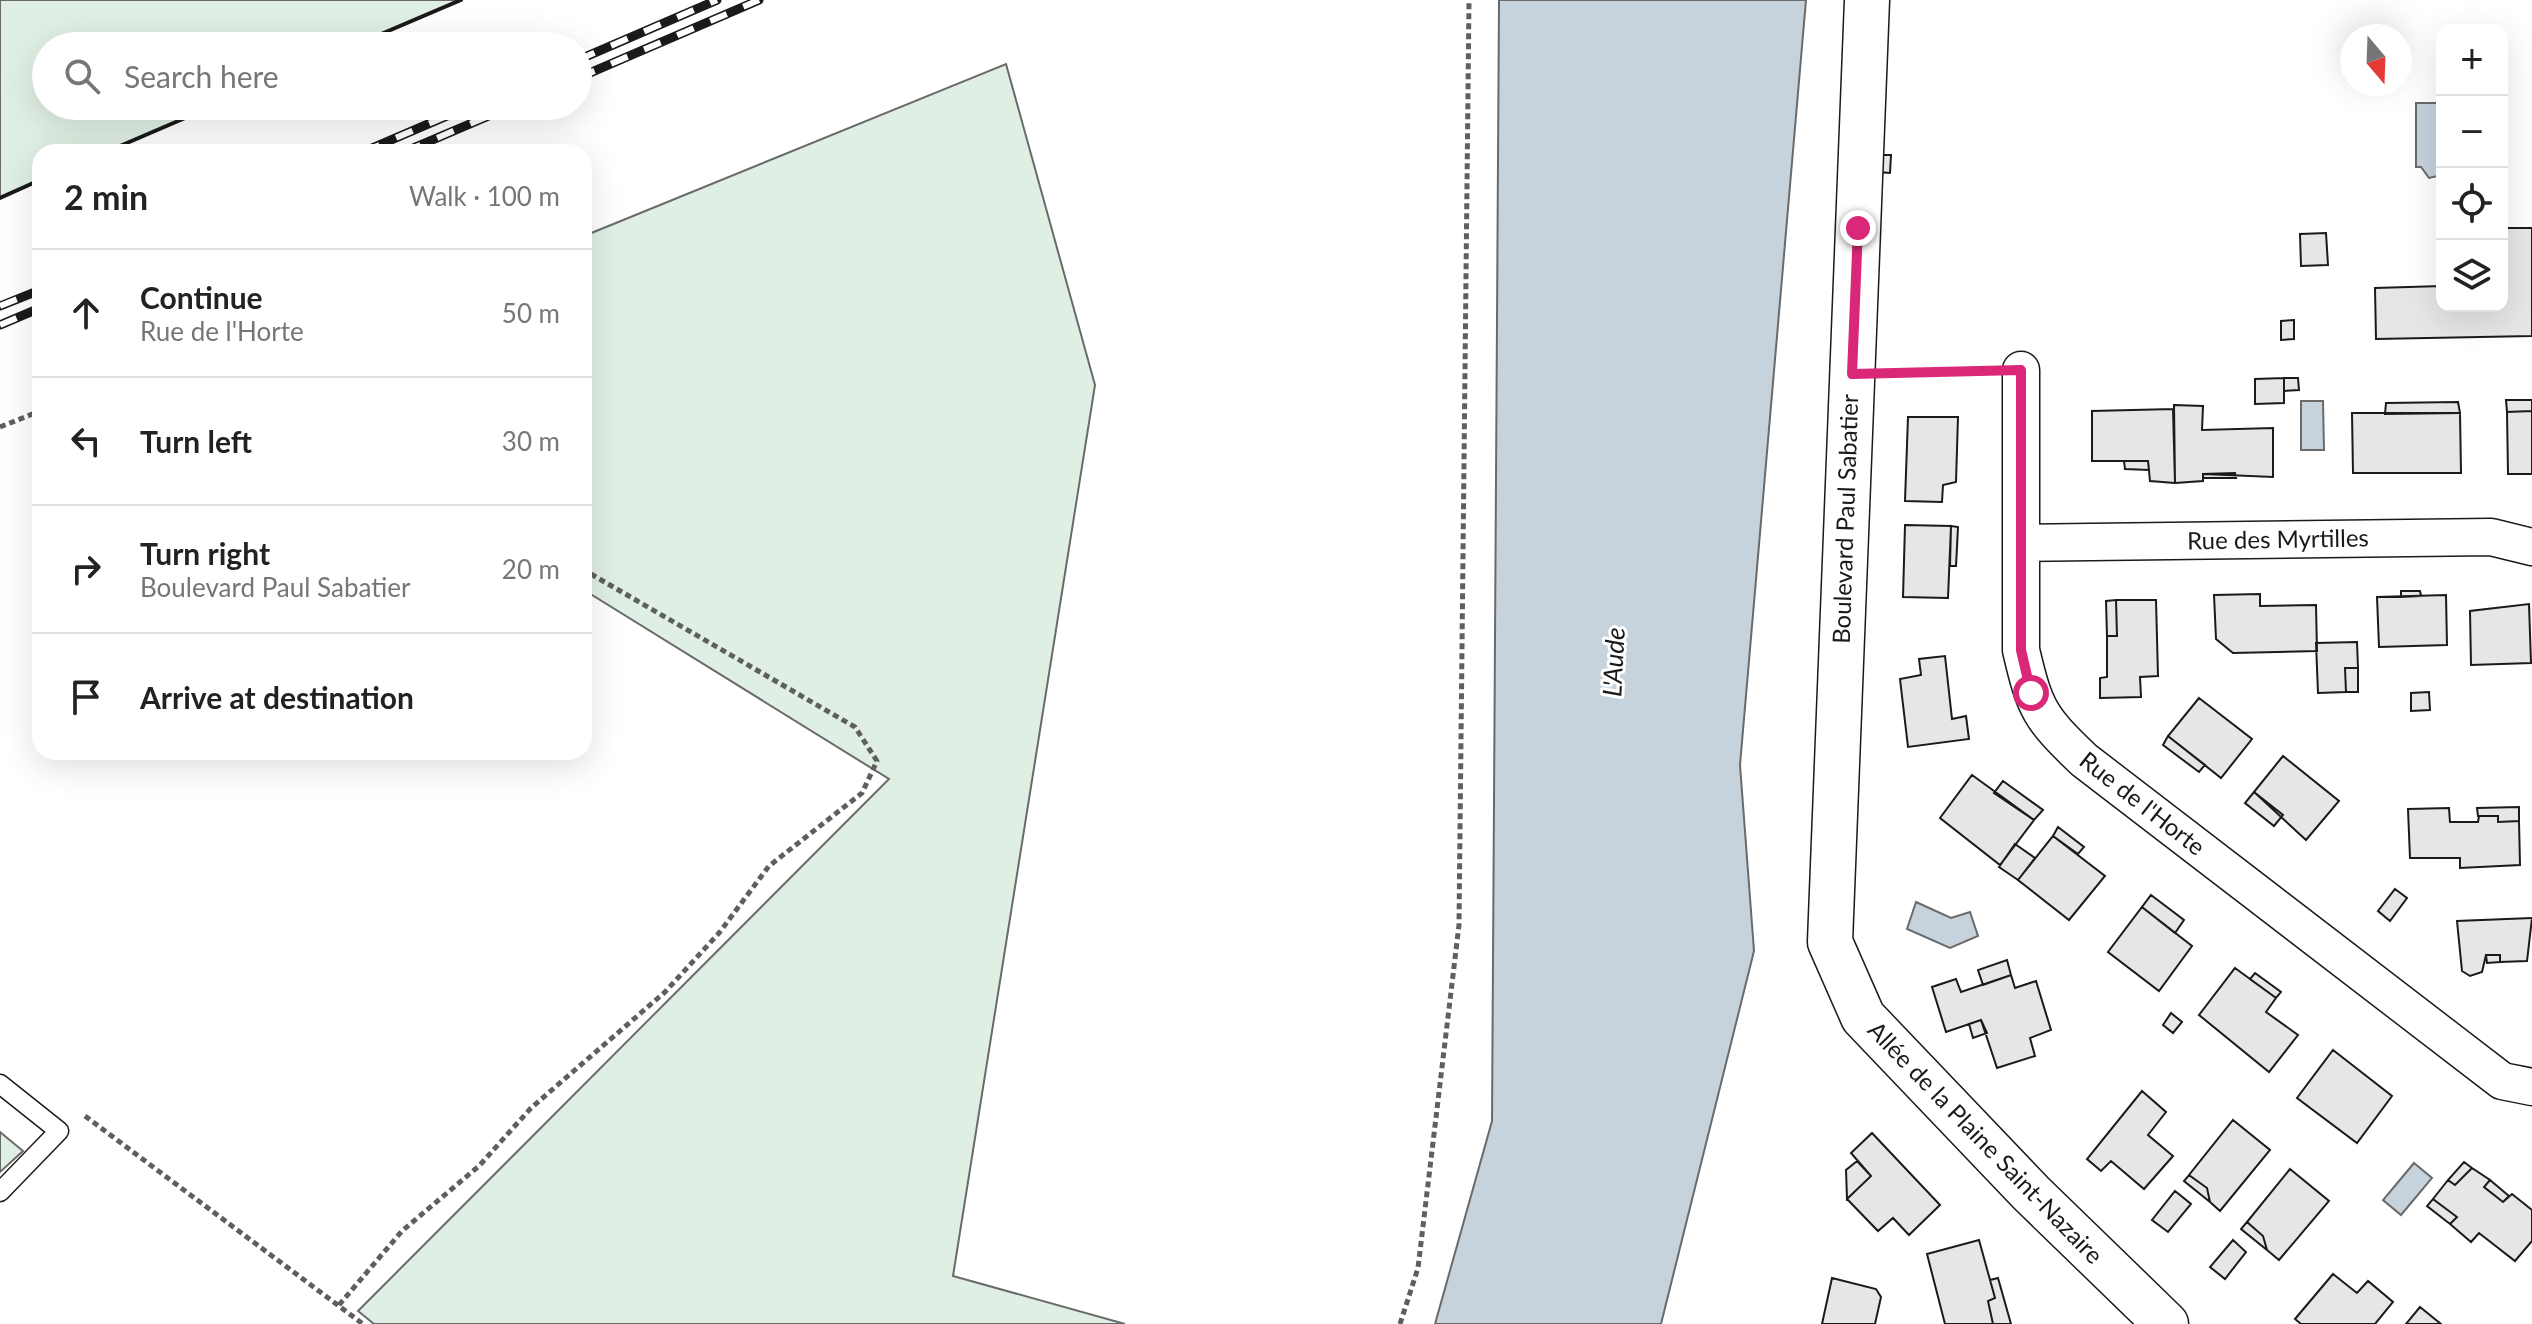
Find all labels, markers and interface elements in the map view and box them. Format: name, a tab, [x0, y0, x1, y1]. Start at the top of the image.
north arrow	[2340, 24, 2412, 96]
map controls	[2436, 24, 2508, 312]
button: +	[2436, 24, 2508, 96]
search box	[32, 32, 592, 120]
icon: search	[60, 54, 104, 98]
text: Search here	[124, 58, 279, 94]
button: −	[2436, 96, 2508, 168]
button: locate	[2436, 168, 2508, 240]
text: 2 min	[64, 176, 148, 217]
text: Walk · 100 m	[409, 180, 560, 212]
route end	[1840, 210, 1876, 246]
button: layers	[2436, 240, 2508, 312]
text: Continue	[140, 279, 263, 315]
icon: ahead	[64, 291, 108, 335]
text: 50 m	[502, 297, 560, 329]
text: Rue de l'Horte	[140, 315, 304, 347]
street label: Boulevard Paul Sabatier	[1826, 393, 1863, 644]
icon: left	[64, 419, 108, 463]
text: Turn left	[140, 423, 252, 459]
text: 30 m	[502, 425, 560, 457]
street label: Rue des Myrtilles	[2187, 522, 2369, 555]
text: Turn right	[140, 535, 270, 571]
icon: right	[64, 547, 108, 591]
text: 20 m	[502, 553, 560, 585]
text: Boulevard Paul Sabatier	[140, 571, 410, 603]
water label: L'Aude	[1595, 626, 1631, 697]
icon: arrive	[64, 675, 108, 719]
route start	[2013, 675, 2049, 711]
text: Arrive at destination	[140, 679, 414, 715]
street label: Rue de l'Horte	[2074, 745, 2211, 861]
street label: Allée de la Plaine Saint-Nazaire	[1863, 1015, 2110, 1269]

